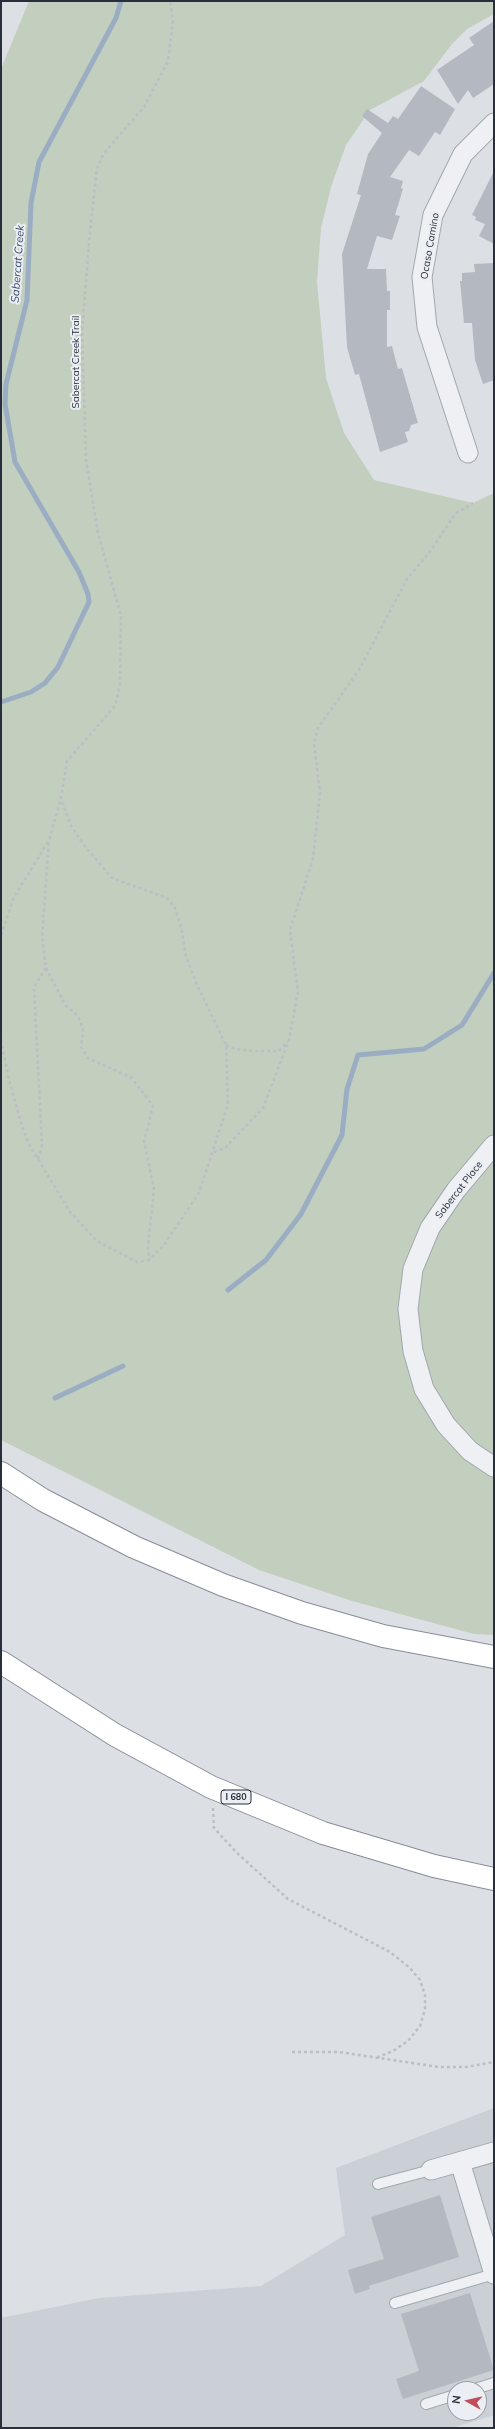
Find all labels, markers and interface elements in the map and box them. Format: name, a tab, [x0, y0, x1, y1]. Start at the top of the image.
street label: Ocaso Camino	[418, 212, 442, 280]
water label: Sabercat Creek	[9, 225, 27, 303]
street label: Sabercat Creek Trail	[70, 316, 82, 408]
street label: Sabercat Place	[433, 1159, 485, 1221]
road number: I 680	[221, 1790, 251, 1804]
north arrow	[447, 2381, 487, 2421]
text: N	[449, 2394, 464, 2405]

